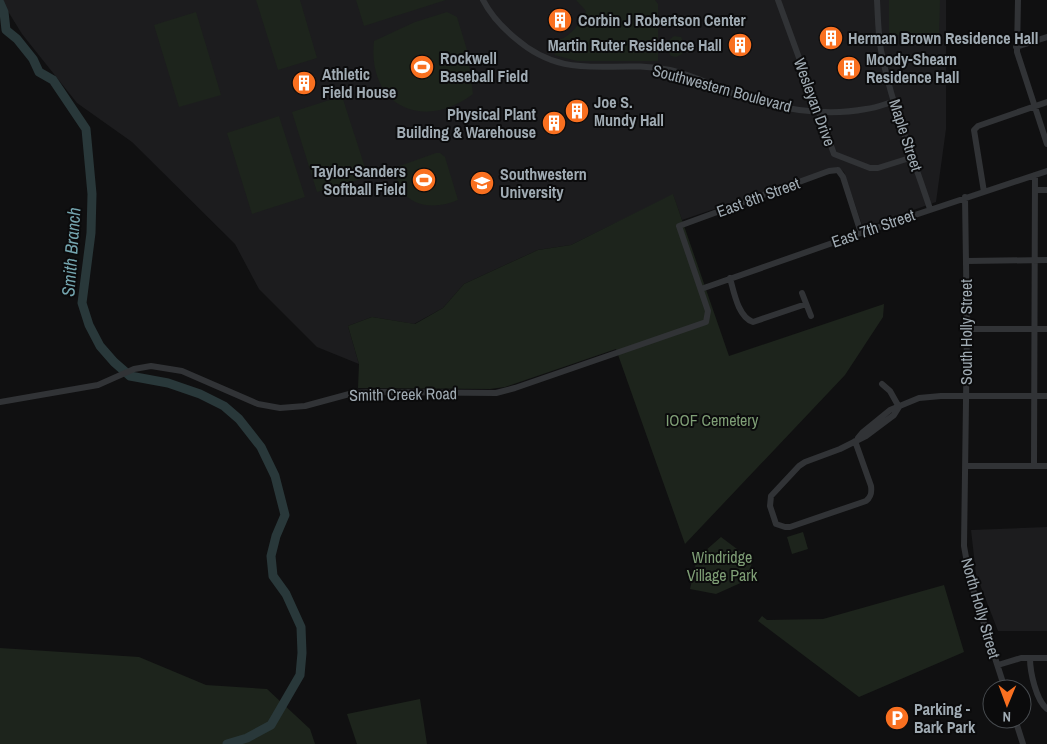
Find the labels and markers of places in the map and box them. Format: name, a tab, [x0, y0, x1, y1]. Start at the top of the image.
building icon: Corbin J Robertson Center	[547, 7, 573, 33]
place label: Corbin J Robertson Center	[578, 9, 747, 31]
building icon: Herman Brown Residence Hall	[818, 25, 844, 51]
place label: Herman Brown Residence Hall	[848, 27, 1038, 49]
building icon: Martin Ruter Residence Hall	[727, 32, 753, 58]
place label: Martin Ruter Residence Hall	[548, 34, 722, 56]
place label: Rockwell Baseball Field	[440, 47, 528, 87]
place label: Moody-Shearn Residence Hall	[866, 48, 959, 88]
sports icon: Rockwell Baseball Field	[409, 54, 435, 80]
building icon: Moody-Shearn Residence Hall	[836, 55, 862, 81]
place label: Athletic Field House	[322, 63, 396, 103]
building icon: Athletic Field House	[291, 70, 317, 96]
place label: Joe S. Mundy Hall	[594, 91, 664, 131]
building icon: Joe S. Mundy Hall	[564, 98, 590, 124]
place label: Physical Plant Building & Warehouse	[397, 103, 537, 143]
building icon: Physical Plant Building & Warehouse	[541, 110, 567, 136]
place label: Taylor-Sanders Softball Field	[311, 160, 406, 200]
place label: Southwestern University	[500, 163, 587, 203]
sports icon: Taylor-Sanders Softball Field	[411, 167, 437, 193]
school or university icon: Southwestern University	[469, 170, 495, 196]
place label: Parking - Bark Park	[914, 698, 976, 738]
parking icon: Parking - Bark Park	[884, 705, 910, 731]

